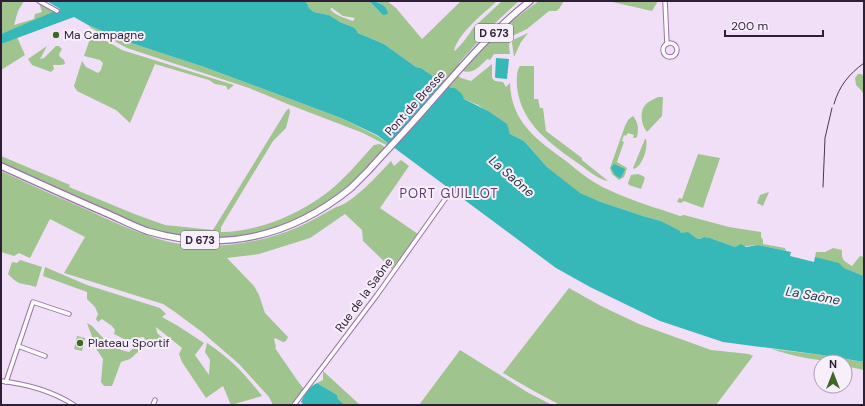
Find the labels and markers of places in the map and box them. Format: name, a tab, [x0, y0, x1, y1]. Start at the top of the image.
place label: Ma Campagne	[64, 27, 144, 43]
marker: Ma Campagne	[51, 30, 61, 40]
place label: Plateau Sportif	[88, 335, 170, 351]
marker: Plateau Sportif	[75, 338, 85, 348]

